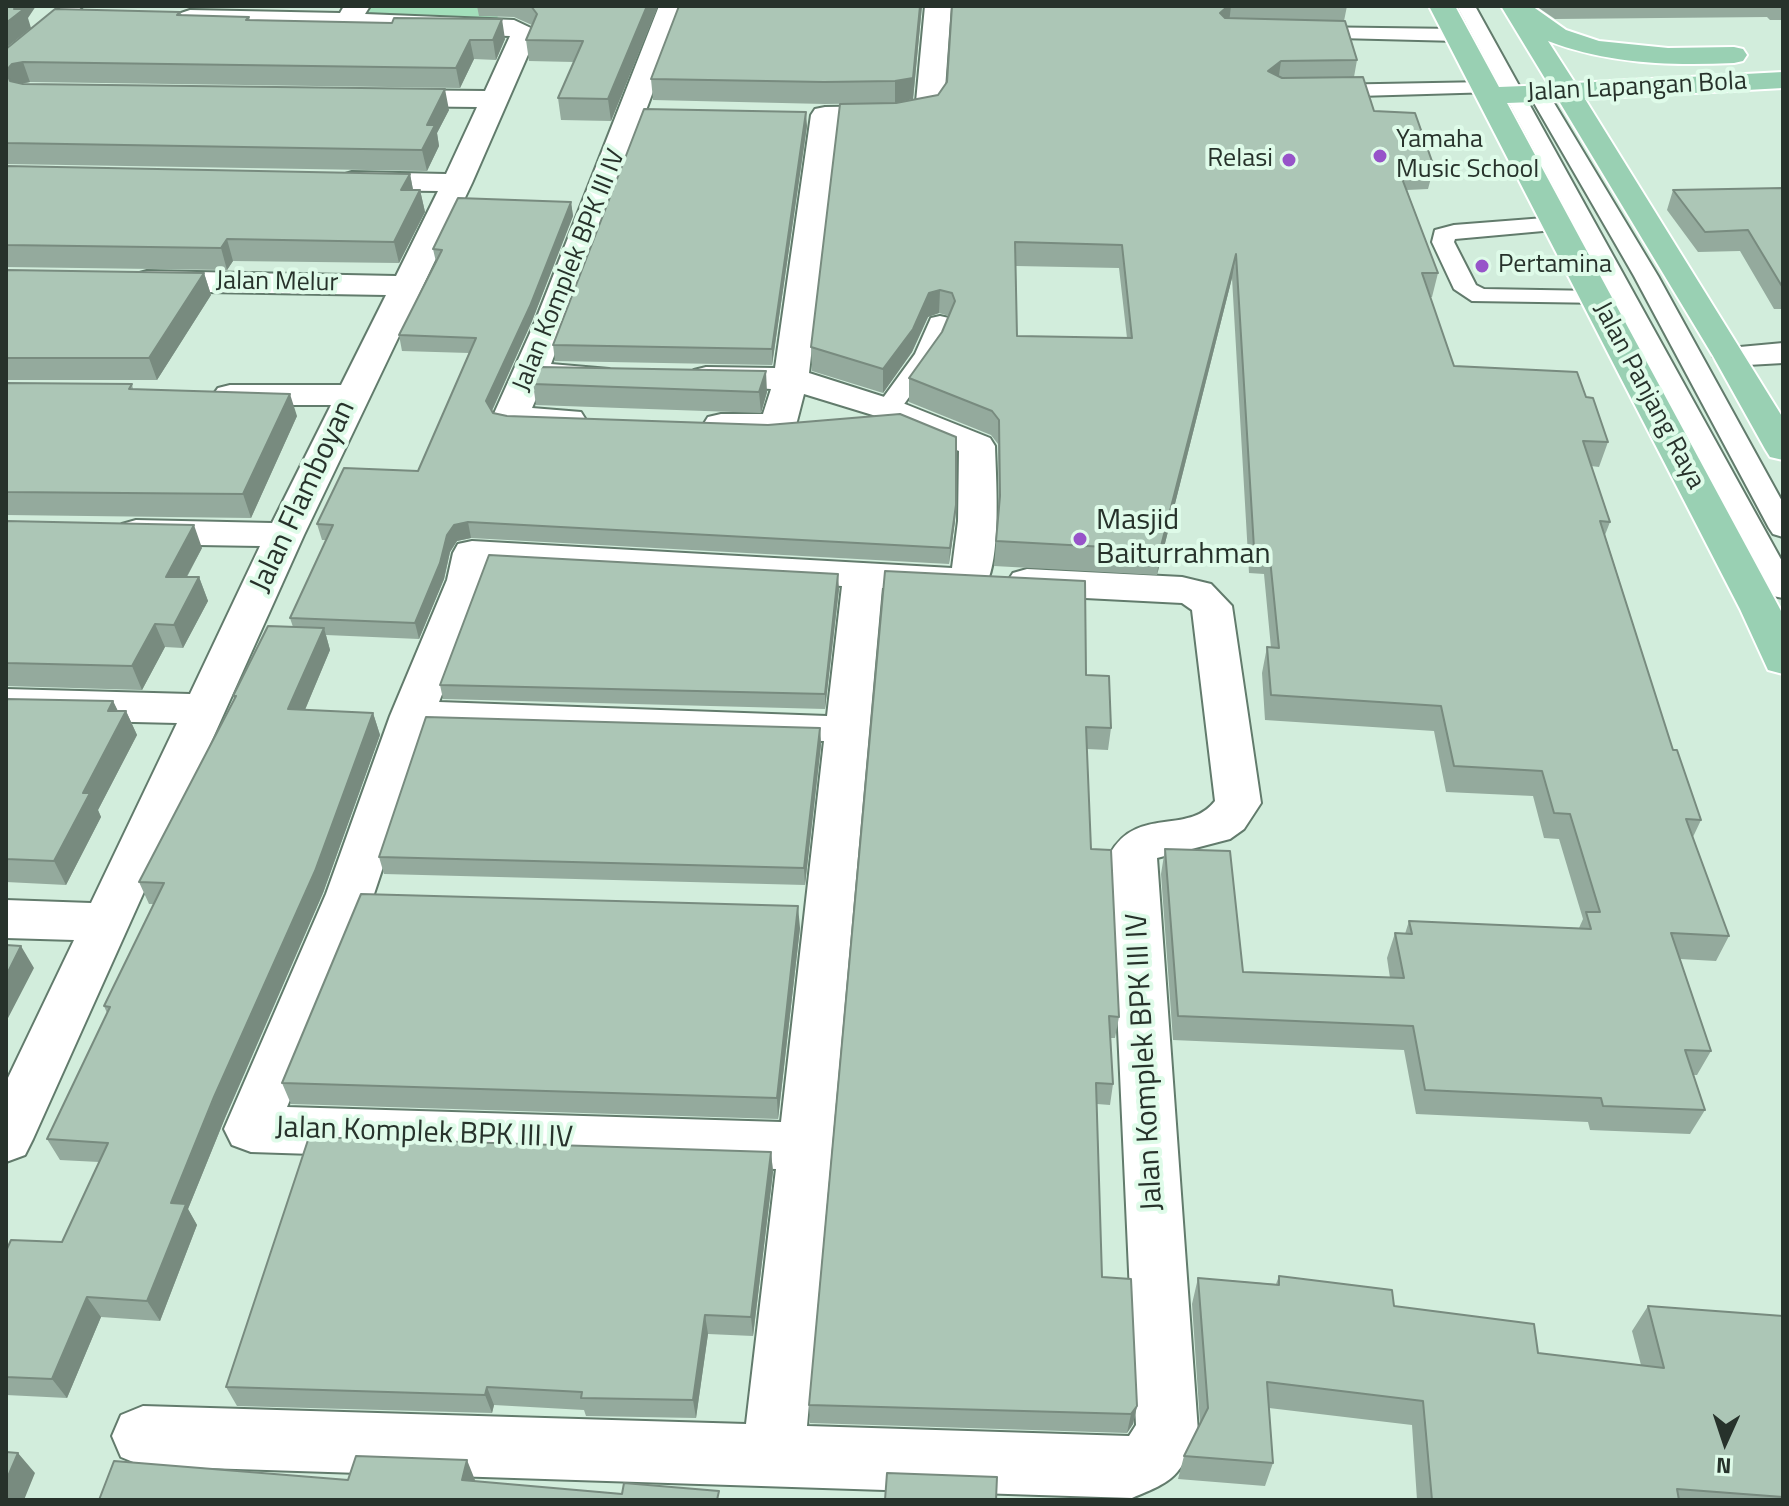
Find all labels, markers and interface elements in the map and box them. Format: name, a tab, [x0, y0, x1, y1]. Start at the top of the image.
street label: Jalan Lapangan Bola	[1526, 67, 1748, 109]
place label: Yamaha Music School	[1396, 125, 1539, 186]
place label: Relasi	[1207, 144, 1273, 176]
street label: Jalan Komplek BPK III IV	[507, 145, 633, 397]
marker: Yamaha Music School	[1371, 147, 1389, 165]
marker: Relasi	[1280, 151, 1298, 169]
place label: Pertamina	[1498, 250, 1612, 282]
marker: Pertamina	[1473, 257, 1491, 275]
street label: Jalan Melur	[215, 266, 339, 300]
street label: Jalan Panjang Raya	[1586, 297, 1710, 495]
street label: Jalan Flamboyan	[244, 395, 364, 599]
place label: Masjid Baiturrahman	[1096, 504, 1271, 574]
marker: Masjid Baiturrahman	[1071, 530, 1089, 548]
street label: Jalan Komplek BPK III IV	[1120, 912, 1172, 1212]
street label: Jalan Komplek BPK III IV	[274, 1111, 574, 1157]
north arrow	[1685, 1402, 1765, 1482]
text: N	[1715, 1449, 1732, 1483]

